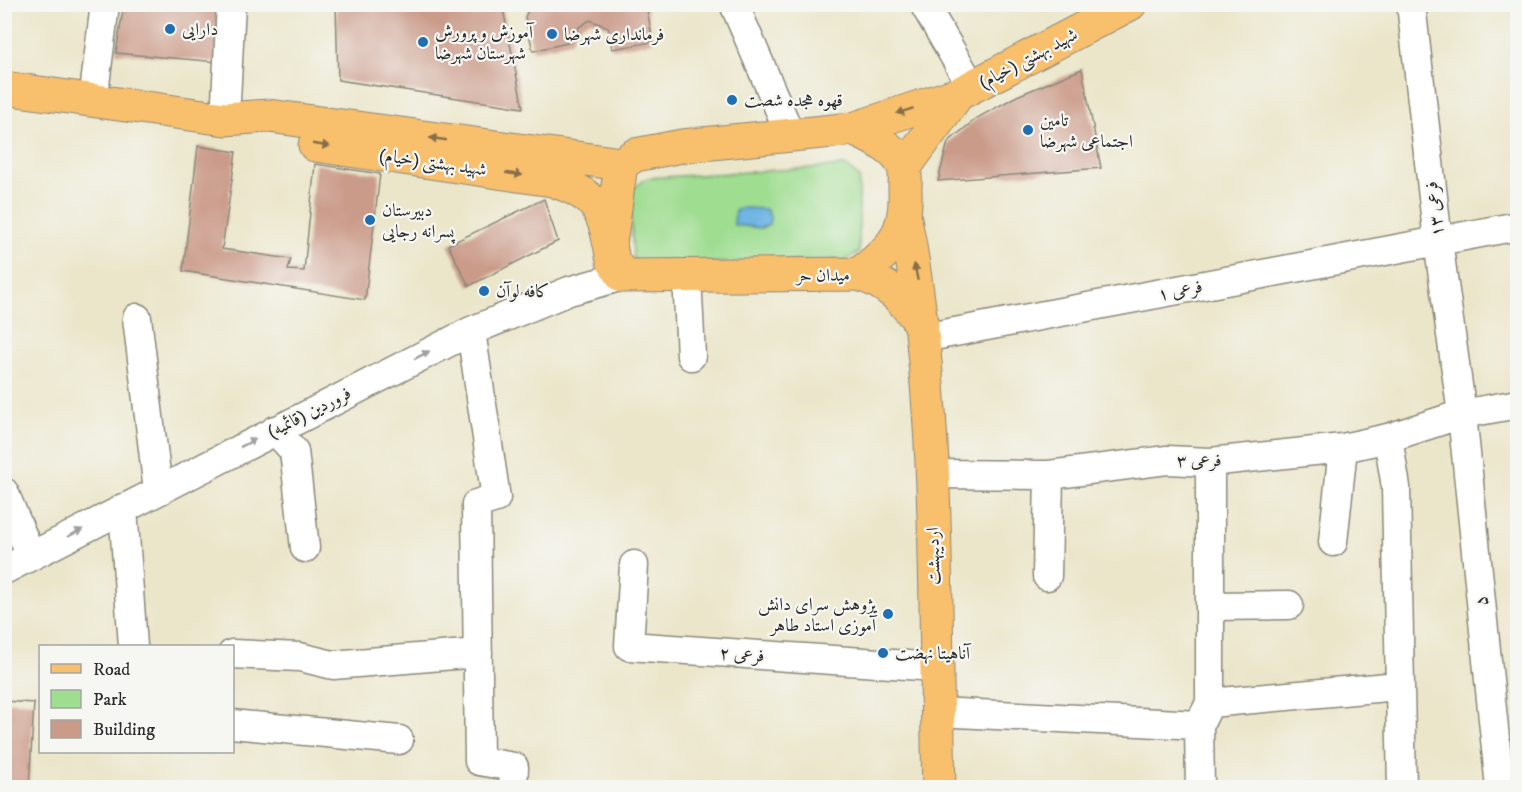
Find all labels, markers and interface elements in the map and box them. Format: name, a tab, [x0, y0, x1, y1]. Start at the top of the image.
place label: دارایی	[182, 19, 218, 41]
marker: دارایی	[163, 22, 177, 36]
place label: آموزش و پرورش شهرستان شهرضا	[435, 22, 535, 65]
place label: فرمانداری شهرضا	[564, 24, 664, 46]
street label: شهید بهشتی (خیام)	[975, 24, 1083, 98]
marker: فرمانداری شهرضا	[545, 27, 559, 41]
marker: آموزش و پرورش شهرستان شهرضا	[416, 35, 430, 49]
place label: قهوه هجده شصت	[744, 90, 843, 112]
marker: قهوه هجده شصت	[725, 93, 739, 107]
one-way arrow	[896, 107, 914, 117]
place label: تامین اجتماعی شهرضا	[1040, 110, 1133, 153]
marker: تامین اجتماعی شهرضا	[1021, 123, 1035, 137]
one-way arrow	[429, 134, 448, 143]
one-way arrow	[312, 141, 331, 150]
street label: شهید بهشتی (خیام)	[377, 145, 488, 185]
one-way arrow	[505, 170, 524, 179]
street label: فرعی ۱۳	[1421, 180, 1449, 238]
place label: دبیرستان پسرانه رجایی	[382, 200, 456, 244]
marker: دبیرستان پسرانه رجایی	[363, 213, 377, 227]
one-way arrow	[911, 262, 920, 281]
street label: میدان حر	[794, 265, 850, 288]
street label: فرعی ۱	[1156, 276, 1204, 306]
place label: کافه لوآن	[496, 281, 549, 303]
marker: کافه لوآن	[477, 284, 491, 298]
one-way arrow	[414, 350, 431, 360]
street label: فروردین (قائمیه)	[264, 382, 355, 443]
one-way arrow	[240, 439, 257, 448]
street label: فرعی ۳	[1176, 450, 1222, 472]
street label: اردیبهشت	[922, 527, 946, 585]
one-way arrow	[67, 528, 84, 538]
place label: پژوهش سرای دانش آموزی استاد طاهر	[758, 594, 878, 637]
street label: ۵	[1471, 595, 1493, 607]
marker: پژوهش سرای دانش آموزی استاد طاهر	[881, 607, 895, 621]
street label: فرعی ۲	[719, 642, 765, 668]
place label: آناهیتا نهضت	[895, 643, 972, 665]
legend	[39, 645, 234, 753]
marker: آناهیتا نهضت	[876, 646, 890, 660]
text: Road	[93, 659, 130, 681]
text: Park	[93, 689, 127, 711]
text: Building	[93, 719, 155, 741]

